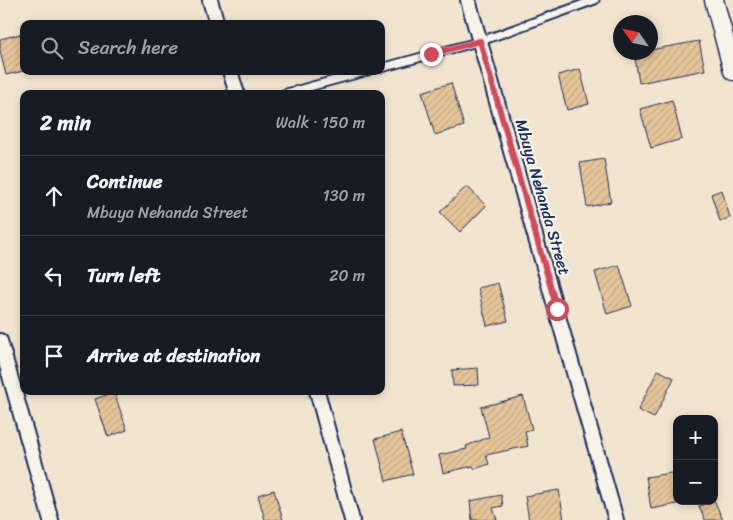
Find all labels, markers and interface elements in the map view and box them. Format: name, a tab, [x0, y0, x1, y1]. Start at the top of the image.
north arrow	[613, 15, 658, 60]
search box	[20, 20, 385, 75]
text: Search here	[78, 31, 178, 64]
icon: search	[38, 34, 66, 62]
route end	[420, 43, 443, 66]
text: 2 min	[40, 104, 91, 142]
text: Walk · 150 m	[276, 108, 365, 137]
street label: Mbuya Nehanda Street	[507, 115, 579, 279]
text: Continue	[87, 165, 163, 198]
text: 130 m	[323, 181, 365, 210]
icon: ahead	[40, 182, 68, 210]
text: Mbuya Nehanda Street	[87, 198, 249, 227]
text: Turn left	[87, 259, 160, 292]
text: 20 m	[329, 261, 365, 290]
icon: left	[40, 262, 68, 290]
route start	[546, 298, 569, 321]
text: Arrive at destination	[87, 339, 260, 372]
icon: arrive	[40, 342, 68, 370]
map controls	[673, 415, 718, 505]
button: +	[673, 415, 718, 460]
button: −	[673, 460, 718, 505]

